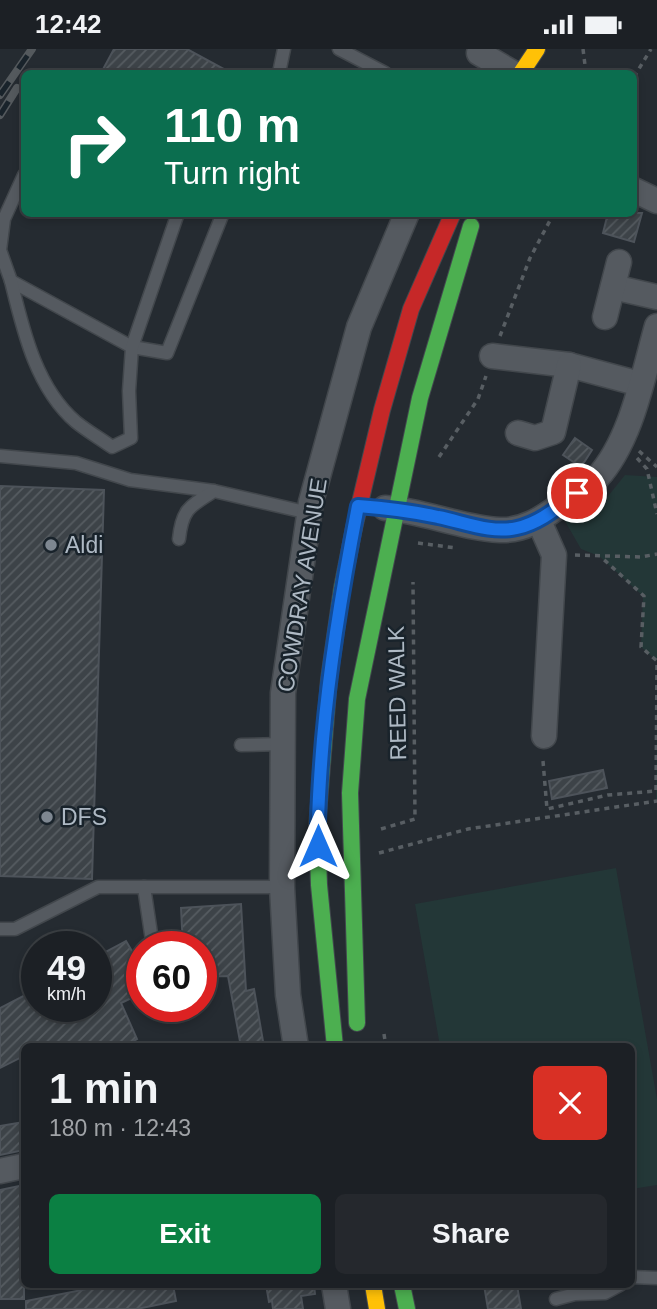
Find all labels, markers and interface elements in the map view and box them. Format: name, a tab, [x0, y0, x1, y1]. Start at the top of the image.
text: 12:42	[35, 9, 102, 39]
icon: right	[49, 98, 140, 189]
text: 110 m	[164, 98, 300, 152]
text: Turn right	[164, 155, 300, 191]
pin	[547, 463, 607, 523]
icon: arrive	[558, 474, 596, 512]
street label: COWDRAY AVENUE	[272, 476, 332, 694]
place label: Aldi	[65, 532, 103, 558]
marker: Aldi	[43, 537, 59, 553]
street label: REED WALK	[383, 625, 411, 761]
place label: DFS	[61, 804, 107, 830]
marker: DFS	[39, 809, 55, 825]
position arrow	[281, 809, 355, 883]
speed limit sign: 60	[126, 931, 217, 1022]
text: 49	[47, 948, 86, 987]
text: km/h	[47, 984, 86, 1004]
text: 1 min	[49, 1065, 159, 1112]
button: close	[533, 1066, 607, 1140]
text: 180 m · 12:43	[49, 1115, 191, 1141]
button: Exit	[49, 1194, 321, 1274]
button: Share	[335, 1194, 607, 1274]

